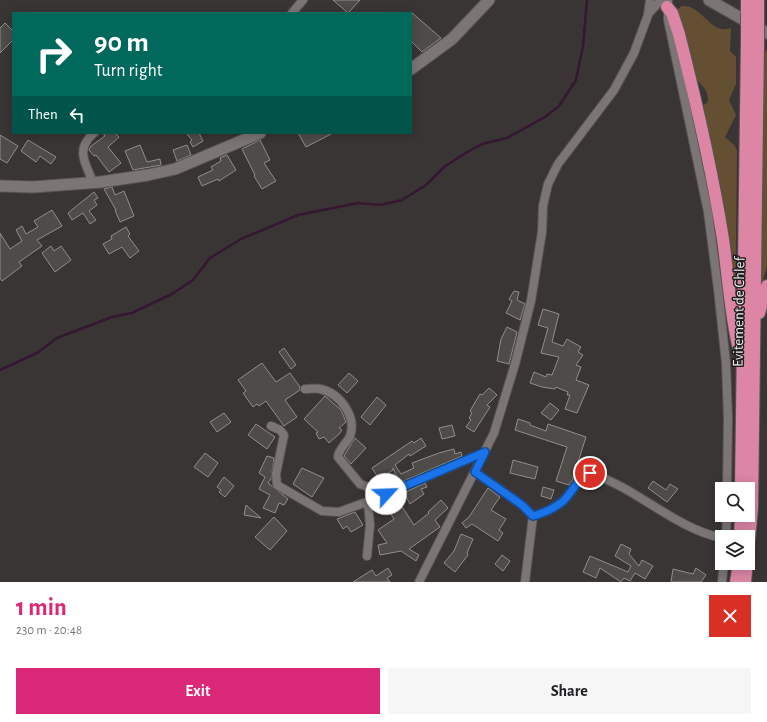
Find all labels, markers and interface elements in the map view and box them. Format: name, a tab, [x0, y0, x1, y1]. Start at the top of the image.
icon: right	[28, 28, 80, 80]
text: 90 m	[94, 29, 149, 57]
text: Turn right	[94, 62, 163, 80]
icon: left	[66, 104, 88, 126]
text: Then	[28, 107, 58, 122]
street label: Evitement de Chlef	[731, 255, 747, 367]
pin	[573, 456, 607, 490]
icon: arrive	[579, 462, 601, 484]
position arrow	[365, 473, 407, 515]
map controls	[715, 482, 755, 570]
button: search	[715, 482, 755, 522]
button: layers	[715, 530, 755, 570]
button: close	[709, 595, 751, 637]
text: 1 min	[16, 596, 67, 620]
text: 230 m · 20:48	[16, 624, 82, 637]
button: Exit	[16, 668, 380, 714]
button: Share	[388, 668, 751, 714]

